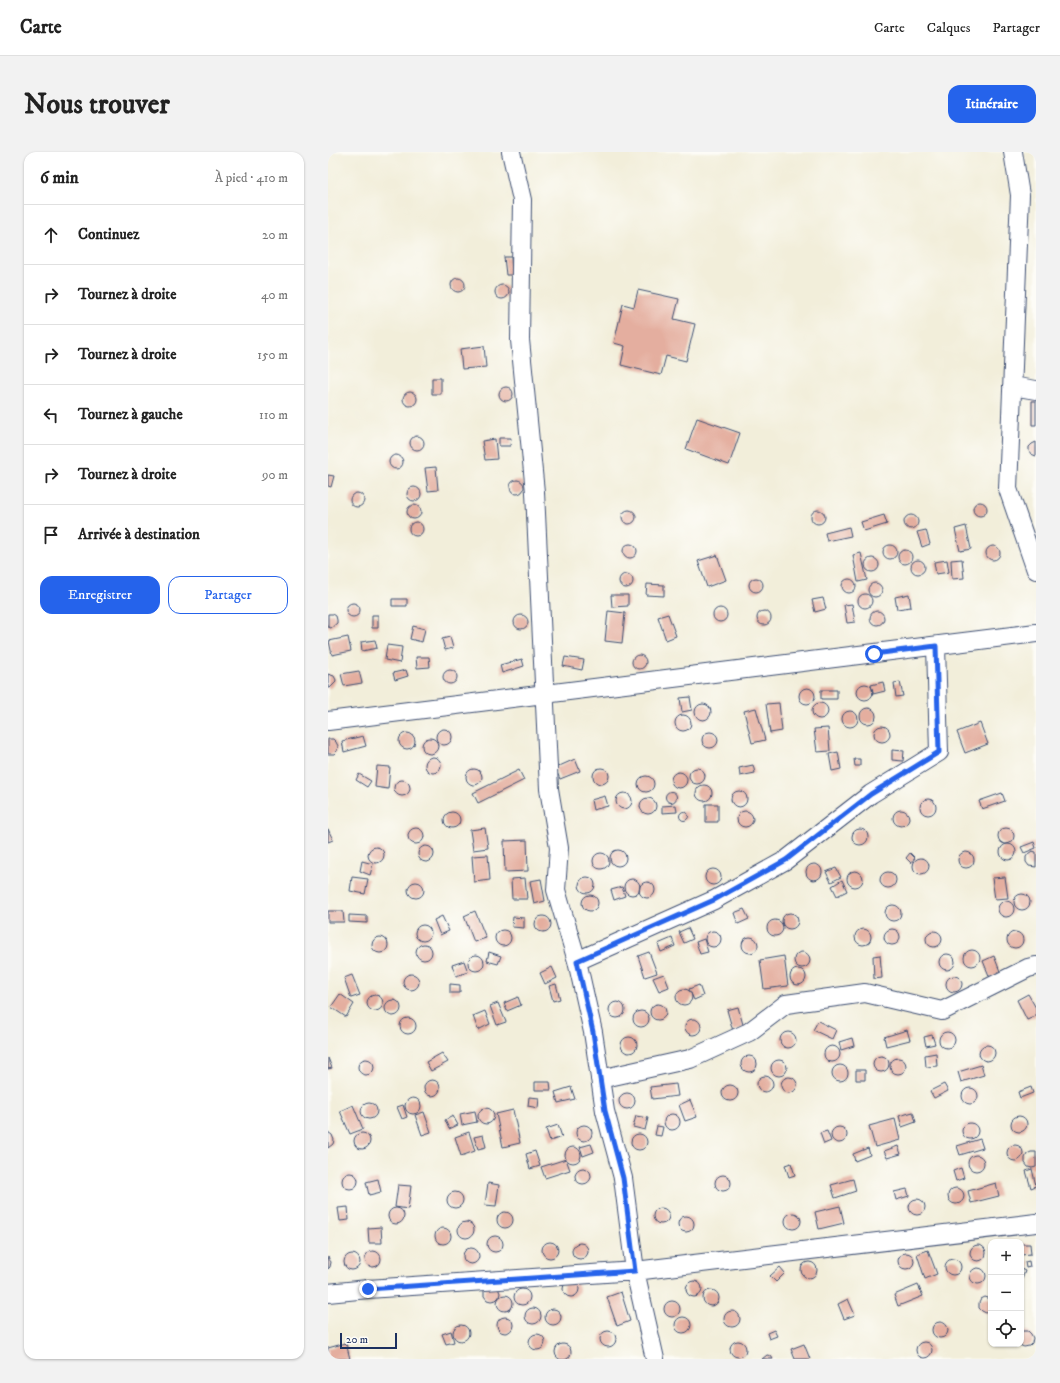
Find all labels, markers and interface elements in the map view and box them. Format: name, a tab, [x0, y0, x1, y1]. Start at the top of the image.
text: Carte	[20, 16, 62, 39]
text: Carte	[874, 19, 905, 37]
text: Calques	[927, 19, 970, 37]
text: Partager	[992, 19, 1040, 37]
button: Itinéraire	[948, 85, 1036, 123]
text: Nous trouver	[24, 87, 170, 122]
text: 6 min	[40, 167, 79, 189]
text: À pied · 410 m	[215, 170, 288, 186]
icon: ahead	[40, 224, 62, 246]
text: Continuez	[78, 225, 139, 244]
text: 20 m	[262, 227, 288, 243]
icon: right	[40, 284, 62, 306]
text: Tournez à droite	[78, 285, 176, 304]
text: 40 m	[261, 287, 288, 303]
icon: right	[40, 344, 62, 366]
text: Tournez à droite	[78, 345, 176, 364]
text: 150 m	[257, 347, 288, 363]
icon: left	[40, 404, 62, 426]
text: Tournez à gauche	[78, 405, 183, 424]
text: 110 m	[259, 407, 288, 423]
icon: right	[40, 464, 62, 486]
text: Tournez à droite	[78, 465, 176, 484]
text: 90 m	[262, 467, 288, 483]
icon: arrive	[40, 524, 62, 546]
text: Arrivée à destination	[78, 525, 200, 544]
button: Enregistrer	[40, 576, 160, 614]
button: Partager	[168, 576, 288, 614]
route start	[865, 645, 883, 663]
map controls	[988, 1239, 1024, 1347]
button: +	[988, 1239, 1024, 1275]
button: −	[988, 1275, 1024, 1311]
route end	[359, 1280, 377, 1298]
button: locate	[988, 1311, 1024, 1347]
scale bar	[340, 1331, 397, 1350]
text: 20 m	[346, 1333, 368, 1347]

